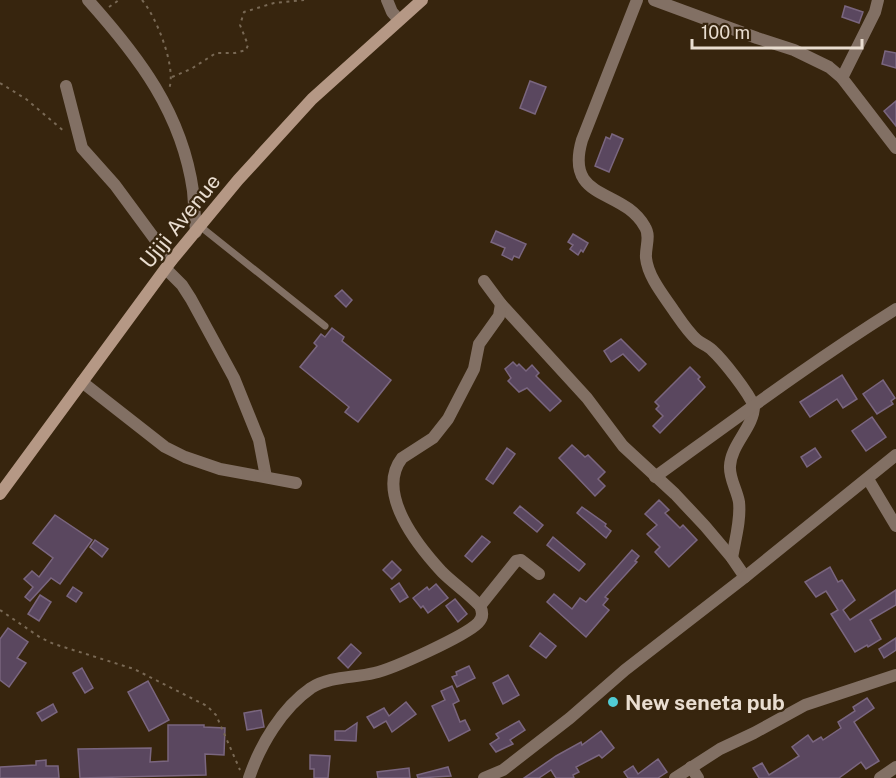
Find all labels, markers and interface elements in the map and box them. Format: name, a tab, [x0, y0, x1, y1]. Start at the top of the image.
scale bar	[692, 12, 862, 50]
text: 100 m	[701, 22, 750, 43]
street label: Ujiji Avenue	[135, 169, 225, 273]
place label: New seneta pub	[625, 690, 785, 715]
marker: New seneta pub	[606, 695, 620, 709]

